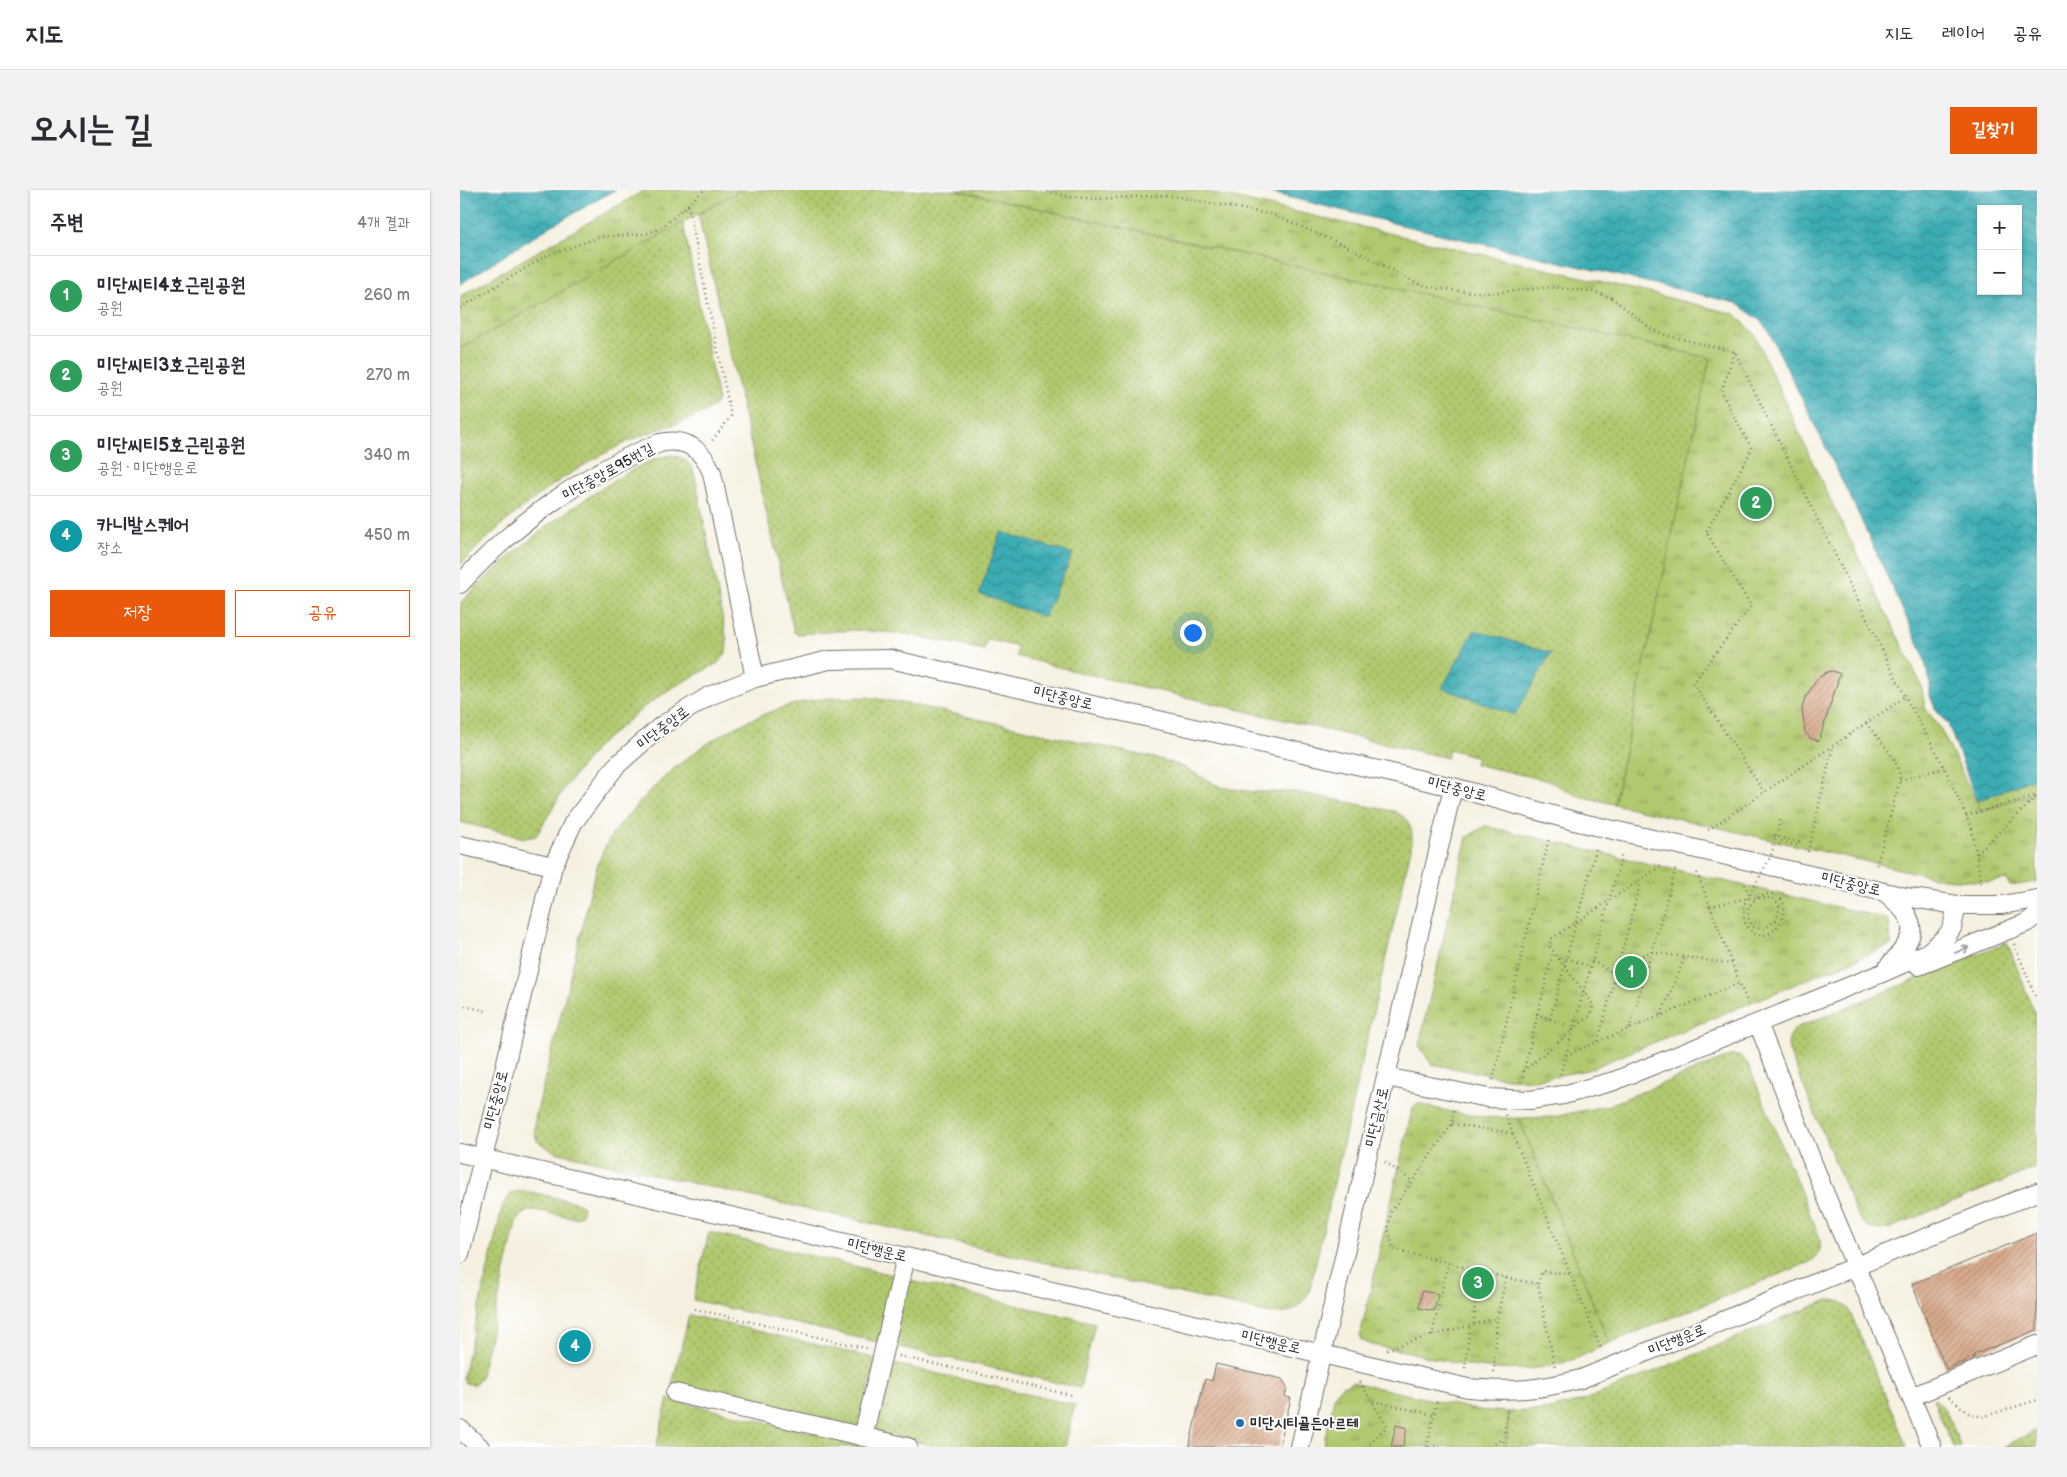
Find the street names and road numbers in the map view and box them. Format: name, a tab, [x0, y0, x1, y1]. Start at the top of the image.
street label: 미단중앙로95번길	[559, 439, 657, 505]
street label: 미단중앙로	[1031, 682, 1095, 714]
street label: 미단중앙로	[633, 702, 693, 754]
street label: 미단중앙로	[1425, 772, 1489, 806]
street label: 미단중앙로	[1819, 868, 1883, 900]
street label: 미단중앙로	[479, 1068, 513, 1132]
street label: 미단금산로	[1361, 1085, 1393, 1149]
street label: 미단행운로	[845, 1234, 909, 1266]
street label: 미단행운로	[1645, 1320, 1709, 1360]
street label: 미단행운로	[1239, 1326, 1303, 1358]

